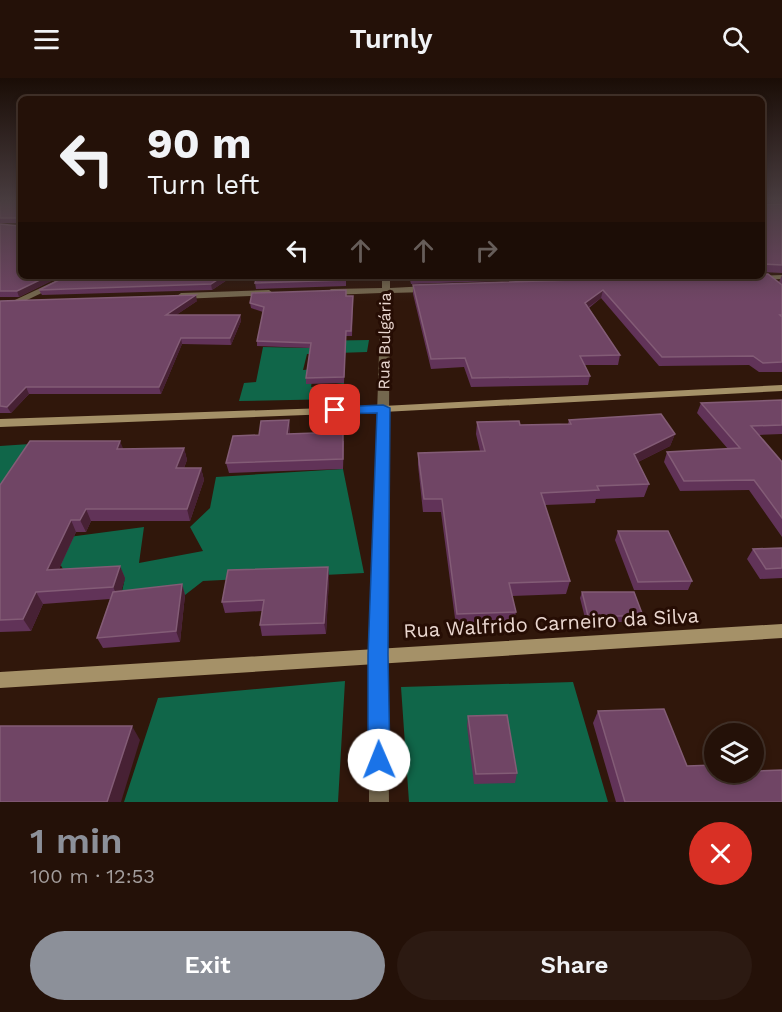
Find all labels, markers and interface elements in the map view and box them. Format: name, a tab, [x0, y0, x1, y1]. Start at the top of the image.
icon: menu	[30, 23, 63, 56]
text: Turnly	[349, 23, 433, 55]
icon: search	[719, 23, 752, 56]
text: 90 m	[147, 119, 251, 168]
icon: left	[48, 120, 126, 198]
text: Turn left	[147, 169, 259, 201]
icon: left	[281, 234, 314, 267]
icon: ahead	[344, 234, 377, 267]
icon: ahead	[407, 234, 440, 267]
icon: right	[470, 234, 503, 267]
street label: Rua Bulgária	[374, 292, 395, 390]
pin	[309, 384, 360, 435]
icon: arrive	[318, 393, 351, 426]
street label: Rua Walfrido Carneiro da Silva	[403, 603, 699, 643]
map controls	[704, 723, 764, 783]
button: layers	[704, 723, 764, 783]
position arrow	[347, 728, 411, 792]
text: 1 min	[30, 820, 122, 862]
button: close	[689, 822, 752, 885]
text: 100 m · 12:53	[30, 864, 155, 888]
button: Exit	[30, 931, 385, 1000]
button: Share	[397, 931, 752, 1000]

